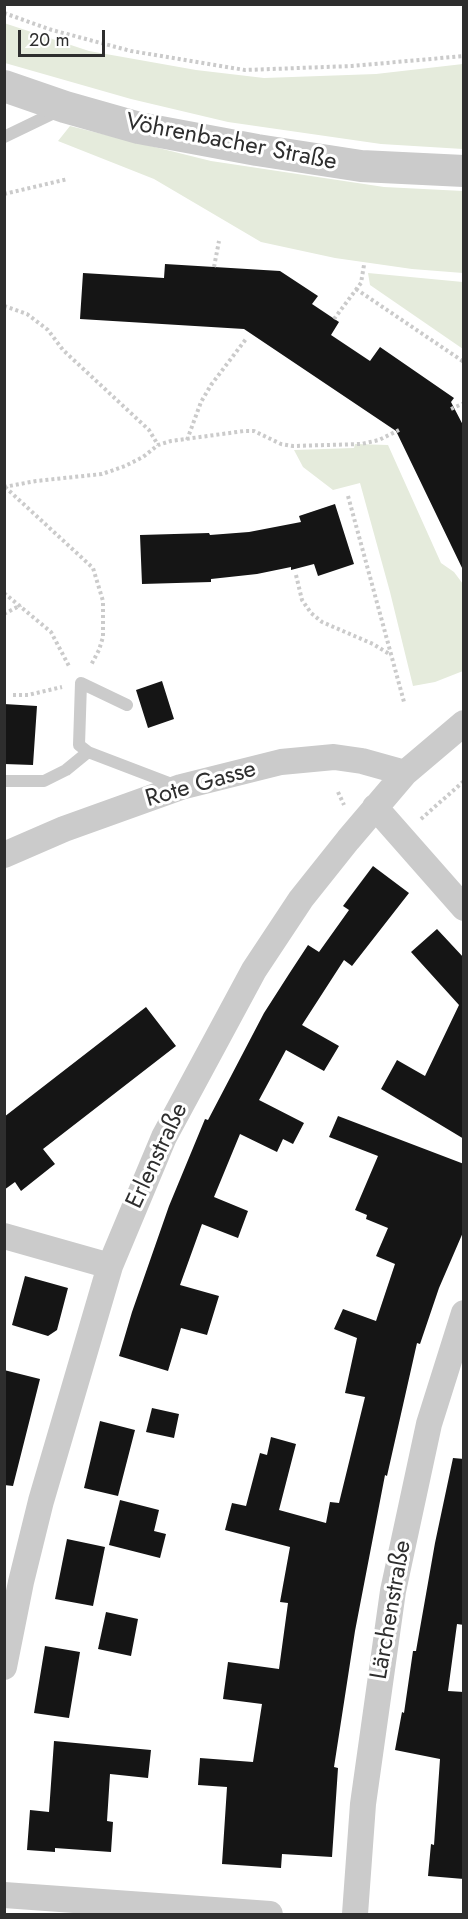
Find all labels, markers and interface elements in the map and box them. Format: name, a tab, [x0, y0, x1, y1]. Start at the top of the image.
scale bar	[21, 18, 108, 56]
text: 20 m	[29, 27, 69, 53]
street label: Vöhrenbacher Straße	[123, 108, 339, 178]
street label: Rote Gasse	[142, 755, 260, 815]
street label: Erlenstraße	[121, 1099, 195, 1213]
street label: Lärchenstraße	[366, 1538, 418, 1682]

